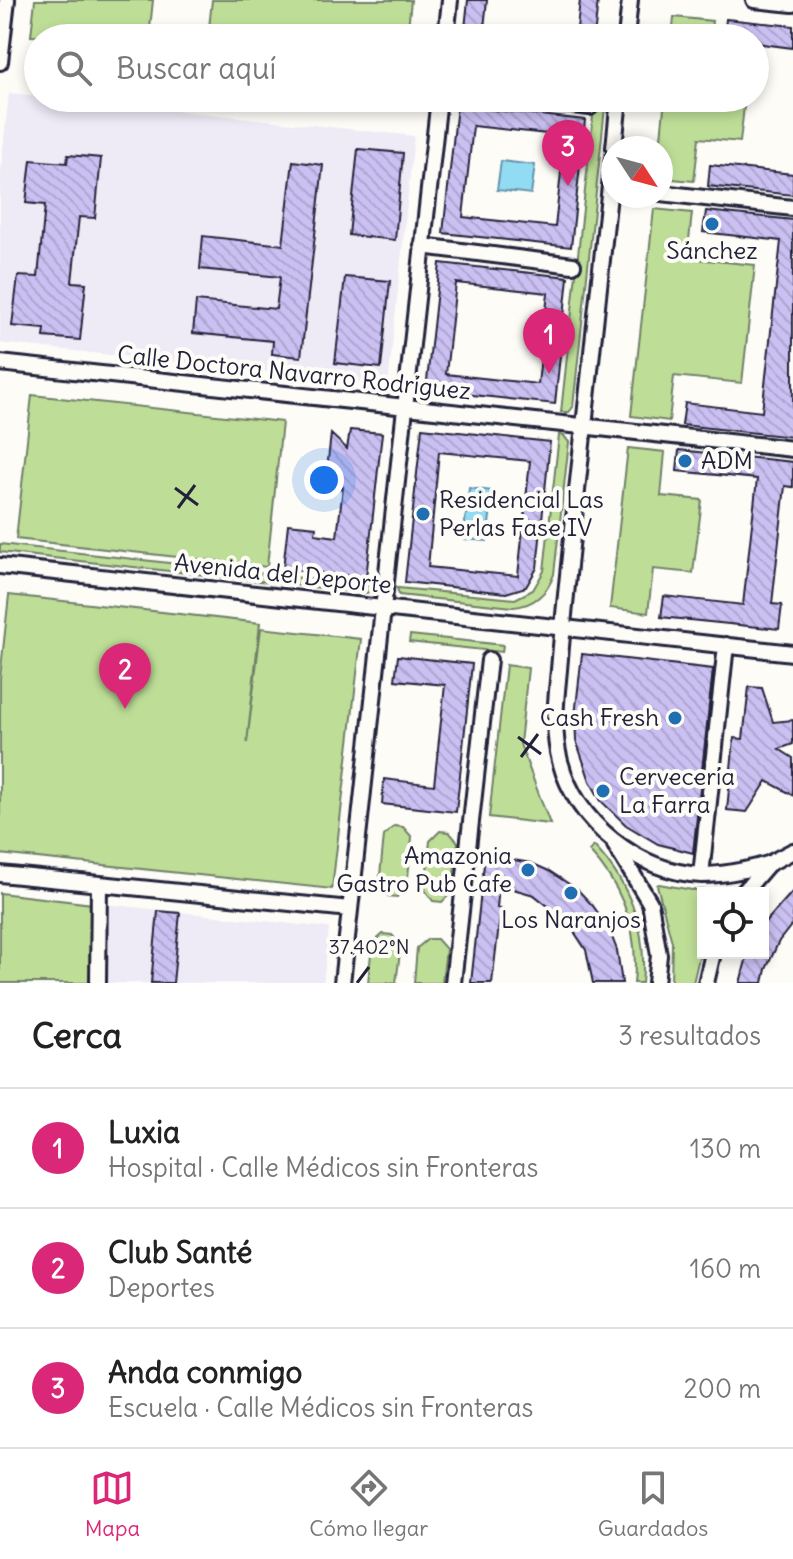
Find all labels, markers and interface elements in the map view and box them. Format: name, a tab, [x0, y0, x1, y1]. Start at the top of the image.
search box	[24, 24, 769, 112]
icon: search	[52, 46, 96, 90]
text: Buscar aquí	[116, 49, 276, 87]
pin: 3	[542, 120, 594, 186]
north arrow	[601, 136, 673, 208]
marker: Sánchez	[703, 215, 721, 233]
place label: Sánchez	[666, 235, 758, 265]
pin: 1	[523, 308, 575, 374]
street label: Calle Doctora Navarro Rodríguez	[116, 339, 472, 405]
place label: ADM	[701, 445, 753, 475]
marker: ADM	[676, 452, 694, 470]
your location	[304, 460, 344, 500]
place label: Residencial Las Perlas Fase IV	[439, 484, 604, 542]
marker: Residencial Las Perlas Fase IV	[414, 505, 432, 523]
street label: Avenida del Deporte	[173, 547, 393, 599]
pin: 2	[99, 643, 151, 709]
place label: Cash Fresh	[540, 702, 659, 732]
marker: Cash Fresh	[666, 709, 684, 727]
place label: Cervecería La Farra	[619, 761, 735, 819]
marker: Cervecería La Farra	[594, 782, 612, 800]
place label: Amazonia Gastro Pub Cafe	[336, 840, 512, 898]
marker: Amazonia Gastro Pub Cafe	[519, 861, 537, 879]
marker: Los Naranjos	[562, 884, 580, 902]
map controls	[697, 887, 769, 959]
button: locate	[697, 887, 769, 959]
place label: Los Naranjos	[501, 904, 641, 934]
text: 37.402°N	[328, 934, 410, 959]
text: Cerca	[32, 1014, 122, 1057]
text: 3 resultados	[618, 1019, 761, 1052]
text: Luxia	[108, 1113, 180, 1151]
text: 1	[53, 1132, 63, 1165]
text: 130 m	[690, 1132, 761, 1165]
text: Hospital · Calle Médicos sin Fronteras	[108, 1151, 538, 1184]
text: Club Santé	[108, 1233, 253, 1271]
text: 2	[51, 1252, 65, 1285]
text: 160 m	[690, 1252, 761, 1285]
text: Deportes	[108, 1271, 215, 1304]
text: Anda conmigo	[108, 1353, 302, 1391]
text: 3	[51, 1372, 65, 1405]
text: 200 m	[684, 1372, 761, 1405]
text: Escuela · Calle Médicos sin Fronteras	[108, 1391, 533, 1424]
tab: Mapa	[85, 1466, 140, 1542]
tab: Cómo llegar	[309, 1466, 428, 1542]
tab: Guardados	[598, 1466, 708, 1542]

